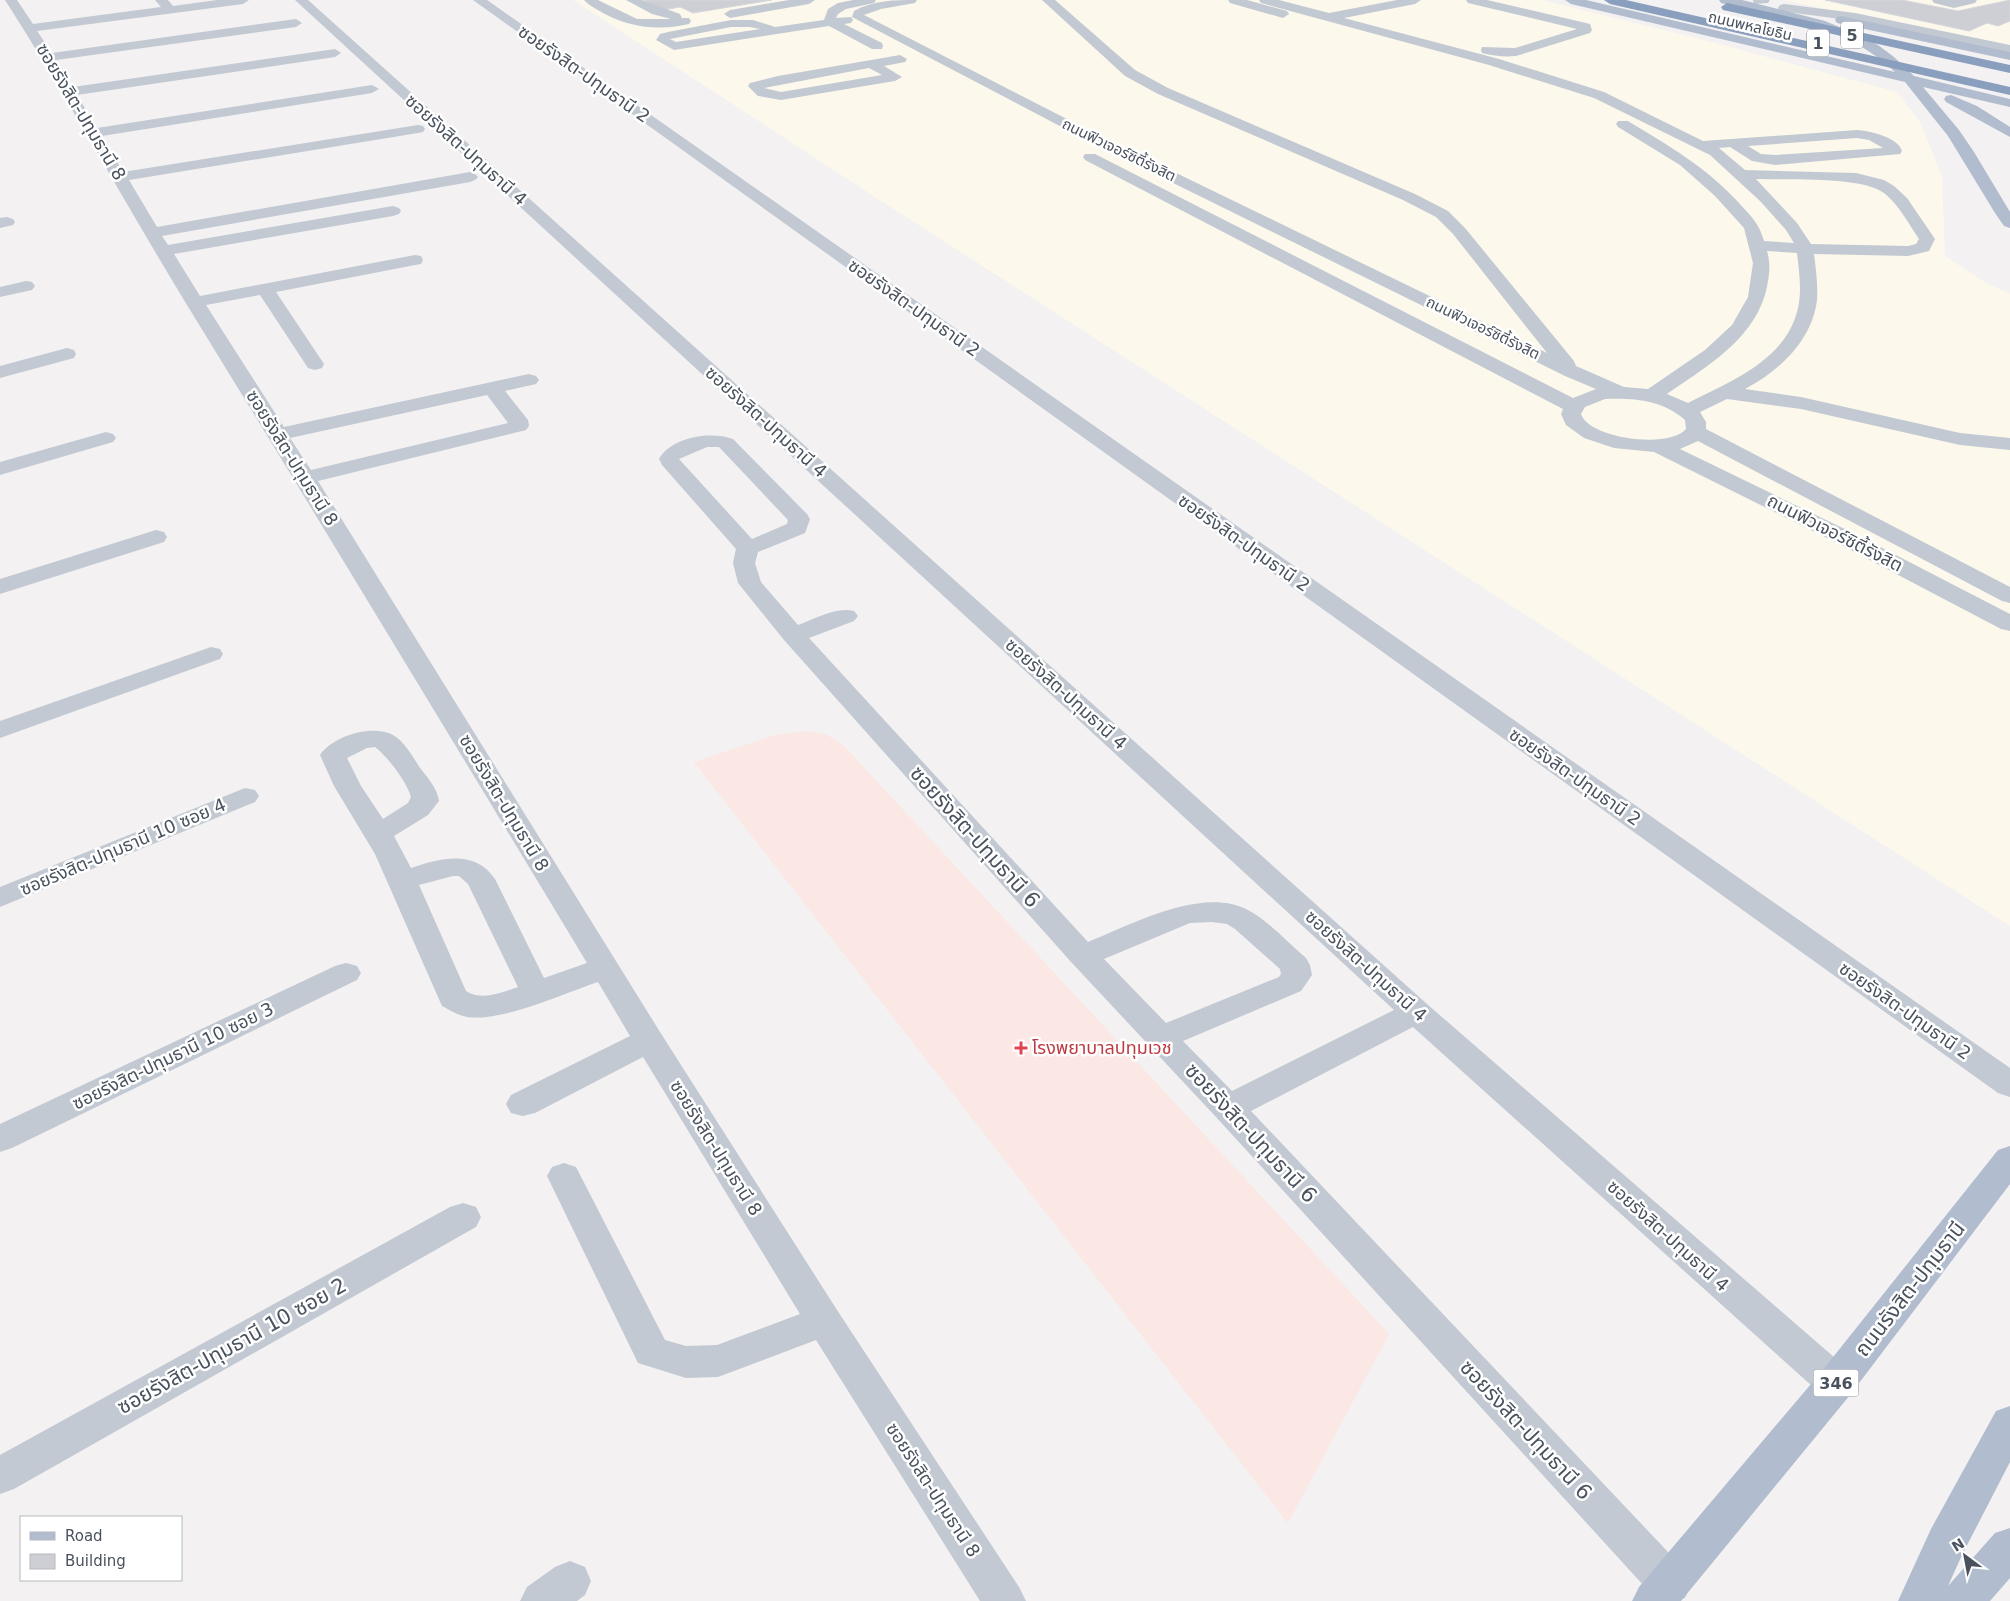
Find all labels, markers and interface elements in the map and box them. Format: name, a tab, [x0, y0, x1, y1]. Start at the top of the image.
street label: ถนนพหลโยธิน	[1706, 8, 1794, 44]
street label: ซอยรังสิต-ปทุมธานี 2	[514, 20, 654, 128]
road number: 5	[1841, 22, 1863, 48]
road number: 1	[1807, 29, 1829, 56]
street label: ซอยรังสิต-ปทุมธานี 8	[31, 40, 131, 184]
street label: ซอยรังสิต-ปทุมธานี 4	[401, 90, 531, 210]
street label: ถนนฟิวเจอร์ซิตี้รังสิต	[1059, 113, 1180, 185]
street label: ซอยรังสิต-ปทุมธานี 2	[844, 254, 984, 362]
street label: ถนนฟิวเจอร์ซิตี้รังสิต	[1423, 291, 1544, 363]
street label: ซอยรังสิต-ปทุมธานี 4	[701, 362, 831, 482]
street label: ซอยรังสิต-ปทุมธานี 8	[241, 386, 343, 530]
street label: ถนนฟิวเจอร์ซิตี้รังสิต	[1764, 488, 1907, 576]
street label: ซอยรังสิต-ปทุมธานี 2	[1174, 489, 1314, 597]
street label: ซอยรังสิต-ปทุมธานี 4	[1001, 634, 1131, 754]
street label: ซอยรังสิต-ปทุมธานี 2	[1505, 723, 1645, 831]
street label: ซอยรังสิต-ปทุมธานี 8	[454, 731, 554, 875]
street label: ซอยรังสิต-ปทุมธานี 6	[904, 761, 1045, 913]
street label: ซอยรังสิต-ปทุมธานี 10 ซอย 4	[17, 794, 229, 900]
street label: ซอยรังสิต-ปทุมธานี 4	[1301, 906, 1431, 1026]
street label: ซอยรังสิต-ปทุมธานี 2	[1835, 957, 1975, 1065]
street label: ซอยรังสิต-ปทุมธานี 10 ซอย 3	[69, 998, 277, 1114]
place label: โรงพยาบาลปทุมเวช	[1032, 1037, 1172, 1059]
marker: โรงพยาบาลปทุมเวช	[1014, 1041, 1028, 1055]
street label: ซอยรังสิต-ปทุมธานี 6	[1179, 1058, 1322, 1208]
street label: ซอยรังสิต-ปทุมธานี 8	[665, 1076, 767, 1220]
street label: ซอยรังสิต-ปทุมธานี 4	[1603, 1176, 1733, 1296]
street label: ถนนรังสิต-ปทุมธานี	[1850, 1217, 1971, 1362]
street label: ซอยรังสิต-ปทุมธานี 10 ซอย 2	[113, 1273, 351, 1420]
street label: ซอยรังสิต-ปทุมธานี 6	[1454, 1355, 1597, 1505]
road number: 346	[1814, 1370, 1858, 1396]
street label: ซอยรังสิต-ปทุมธานี 8	[881, 1419, 985, 1561]
legend	[20, 1516, 182, 1581]
text: Road	[65, 1527, 103, 1545]
north arrow	[1940, 1531, 1990, 1581]
text: N	[1949, 1535, 1967, 1555]
text: Building	[65, 1552, 126, 1570]

